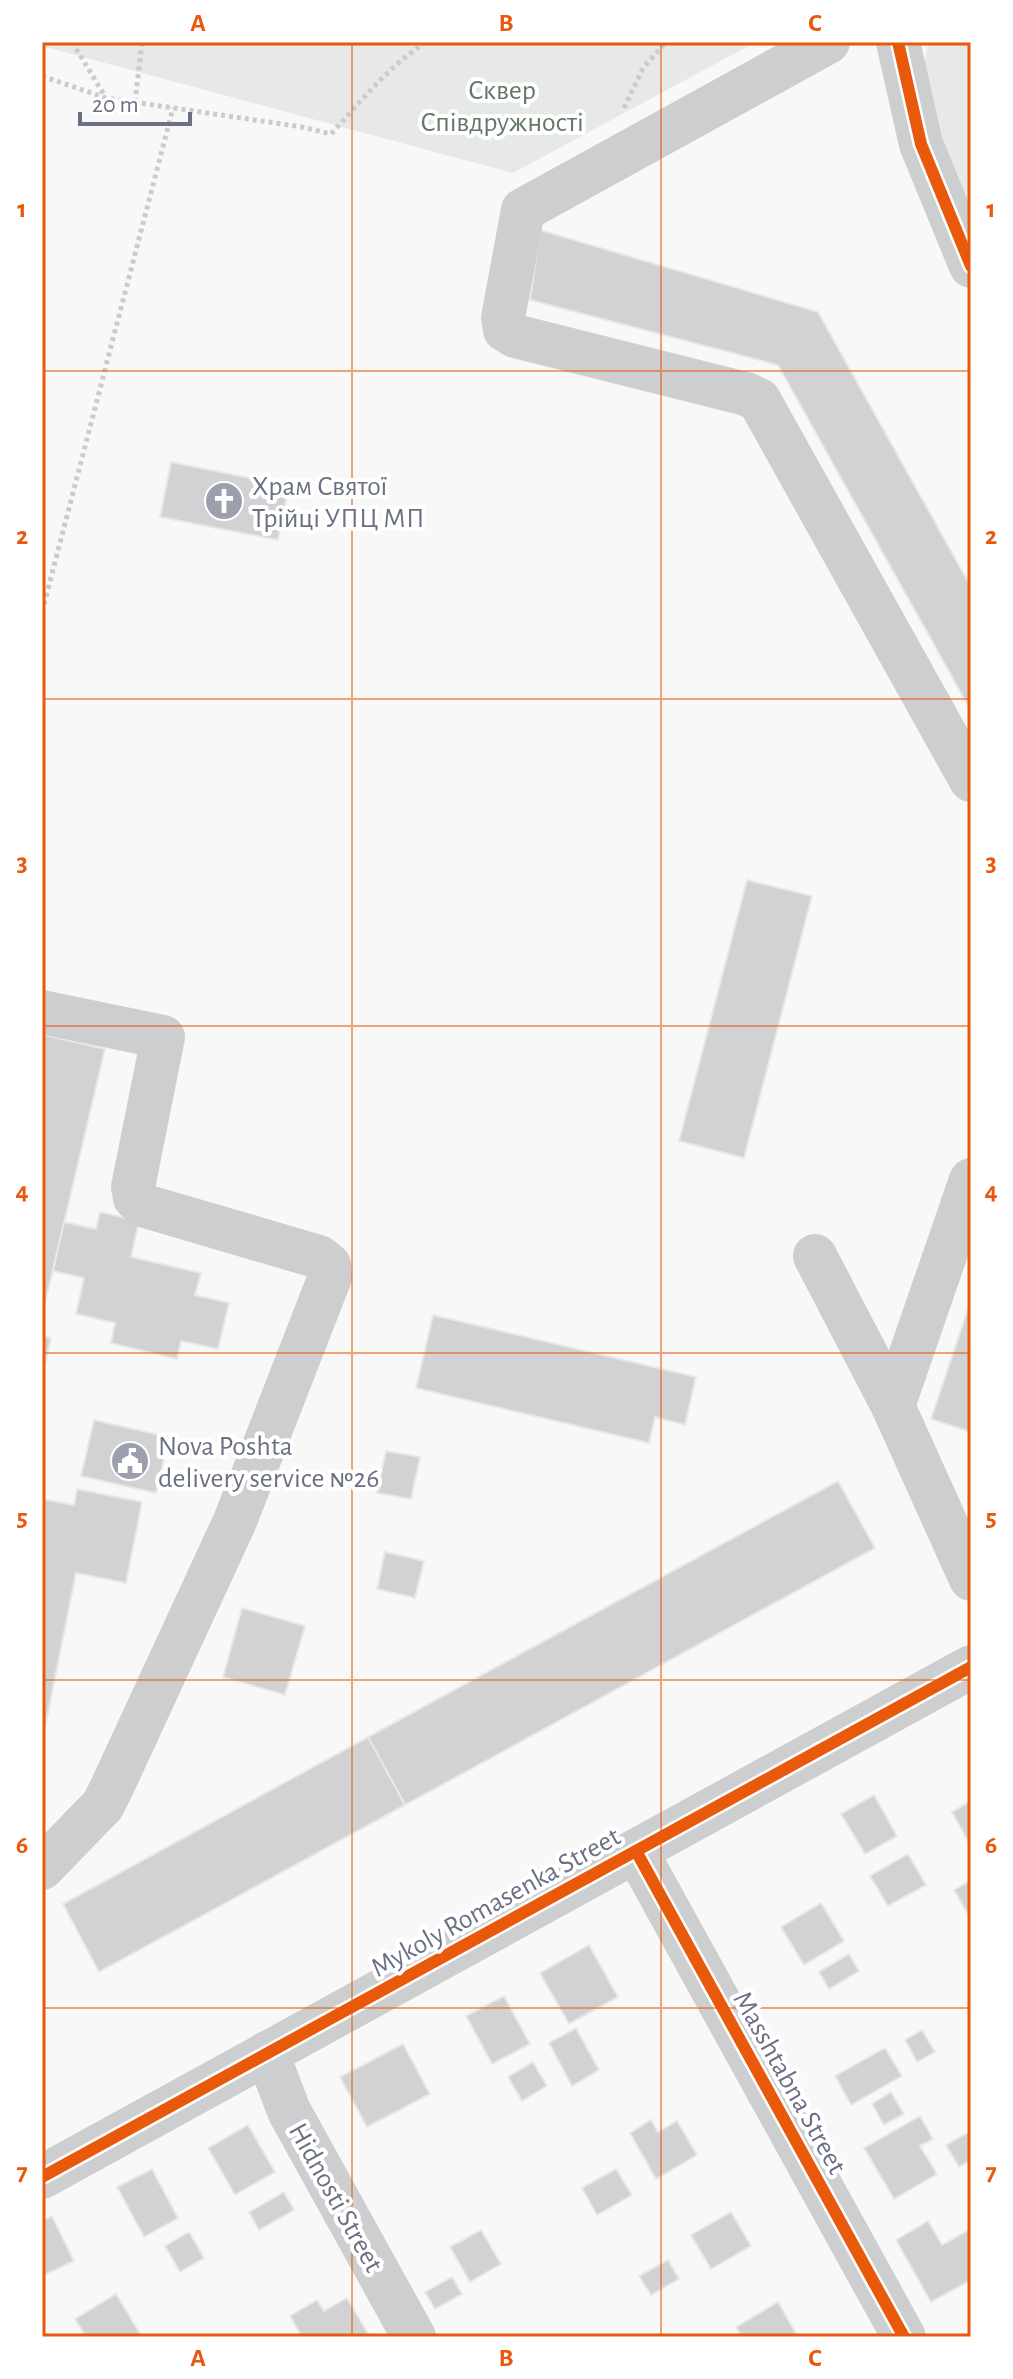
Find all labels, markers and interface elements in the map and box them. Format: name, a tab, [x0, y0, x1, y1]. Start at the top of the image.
text: A	[190, 10, 206, 36]
text: B	[498, 10, 514, 36]
text: C	[808, 10, 822, 36]
scale bar	[80, 76, 190, 126]
park label: Сквер Співдружності	[420, 77, 584, 137]
text: 20 m	[92, 93, 139, 117]
text: 1	[17, 196, 27, 222]
text: 1	[986, 196, 996, 222]
place label: Храм Святої Трійці УПЦ МП	[252, 473, 425, 533]
church icon: Храм Святої Трійці УПЦ МП	[203, 480, 245, 522]
text: 2	[16, 523, 28, 549]
text: 2	[985, 523, 997, 549]
text: 3	[16, 850, 28, 876]
text: 3	[985, 850, 997, 876]
text: 4	[15, 1178, 29, 1204]
text: 4	[984, 1178, 998, 1204]
place label: Nova Poshta delivery service №26	[158, 1433, 379, 1493]
public building icon: Nova Poshta delivery service №26	[109, 1440, 151, 1482]
text: 5	[16, 1505, 28, 1531]
text: 5	[985, 1505, 997, 1531]
street label: Mykoly Romasenka Street	[367, 1823, 625, 1983]
text: 6	[16, 1832, 28, 1858]
text: 6	[985, 1832, 997, 1858]
street label: Masshtabna Street	[728, 1987, 851, 2179]
street label: Hidnosti Street	[283, 2119, 388, 2277]
text: 7	[16, 2159, 28, 2185]
text: 7	[985, 2159, 997, 2185]
text: A	[190, 2345, 206, 2371]
text: B	[498, 2345, 514, 2371]
text: C	[808, 2345, 822, 2371]

